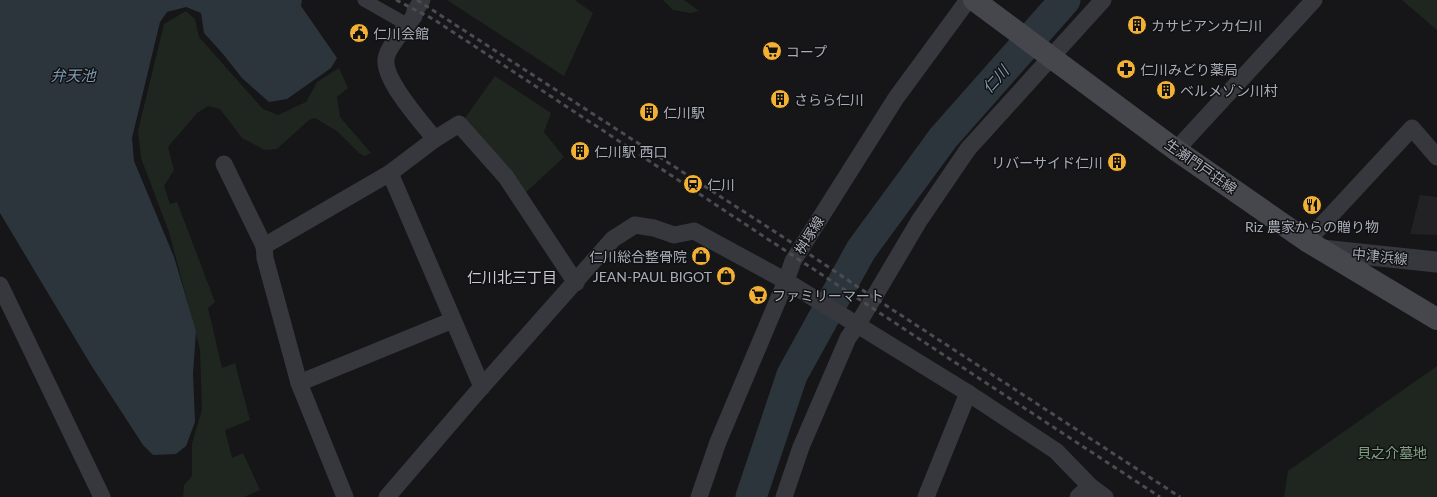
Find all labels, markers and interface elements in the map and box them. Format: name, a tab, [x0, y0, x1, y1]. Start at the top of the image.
building icon: カサビアンカ仁川	[1126, 14, 1148, 36]
place label: カサビアンカ仁川	[1151, 17, 1262, 34]
public building icon: 仁川会館	[348, 22, 370, 44]
place label: 仁川会館	[373, 25, 429, 42]
supermarket icon: コープ	[761, 40, 783, 62]
place label: コープ	[786, 43, 827, 60]
pharmacy icon: 仁川みどり薬局	[1115, 58, 1137, 80]
water label: 仁川	[978, 60, 1013, 96]
place label: 仁川みどり薬局	[1140, 61, 1238, 78]
water label: 弁天池	[50, 66, 97, 84]
building icon: ベルメゾン川村	[1155, 79, 1177, 101]
place label: ベルメゾン川村	[1180, 82, 1278, 99]
building icon: さらら仁川	[769, 88, 791, 110]
place label: さらら仁川	[794, 91, 864, 108]
building icon: 仁川駅	[638, 101, 660, 123]
place label: 仁川駅	[663, 104, 705, 121]
street label: 生瀬門戸荘線	[1162, 135, 1240, 197]
building icon: 仁川駅 西口	[569, 140, 591, 162]
place label: 仁川駅 西口	[594, 143, 668, 160]
building icon: リバーサイド仁川	[1106, 151, 1128, 173]
place label: リバーサイド仁川	[991, 154, 1103, 171]
station icon: 仁川	[682, 173, 704, 195]
place label: 仁川	[707, 176, 735, 193]
restaurant icon: Riz 農家からの贈り物	[1301, 194, 1323, 216]
street label: 桝塚線	[791, 213, 827, 257]
place label: Riz 農家からの贈り物	[1245, 218, 1379, 235]
shop icon: 仁川総合整骨院	[690, 245, 712, 267]
street label: 中津浜線	[1351, 245, 1409, 267]
place label: 仁川総合整骨院	[589, 248, 687, 265]
shop icon: JEAN-PAUL BIGOT	[715, 265, 737, 287]
district label: 仁川北三丁目	[467, 268, 557, 286]
place label: JEAN-PAUL BIGOT	[593, 268, 713, 285]
supermarket icon: ファミリーマート	[747, 284, 769, 306]
place label: ファミリーマート	[772, 287, 884, 304]
park label: 貝之介墓地	[1357, 444, 1427, 461]

